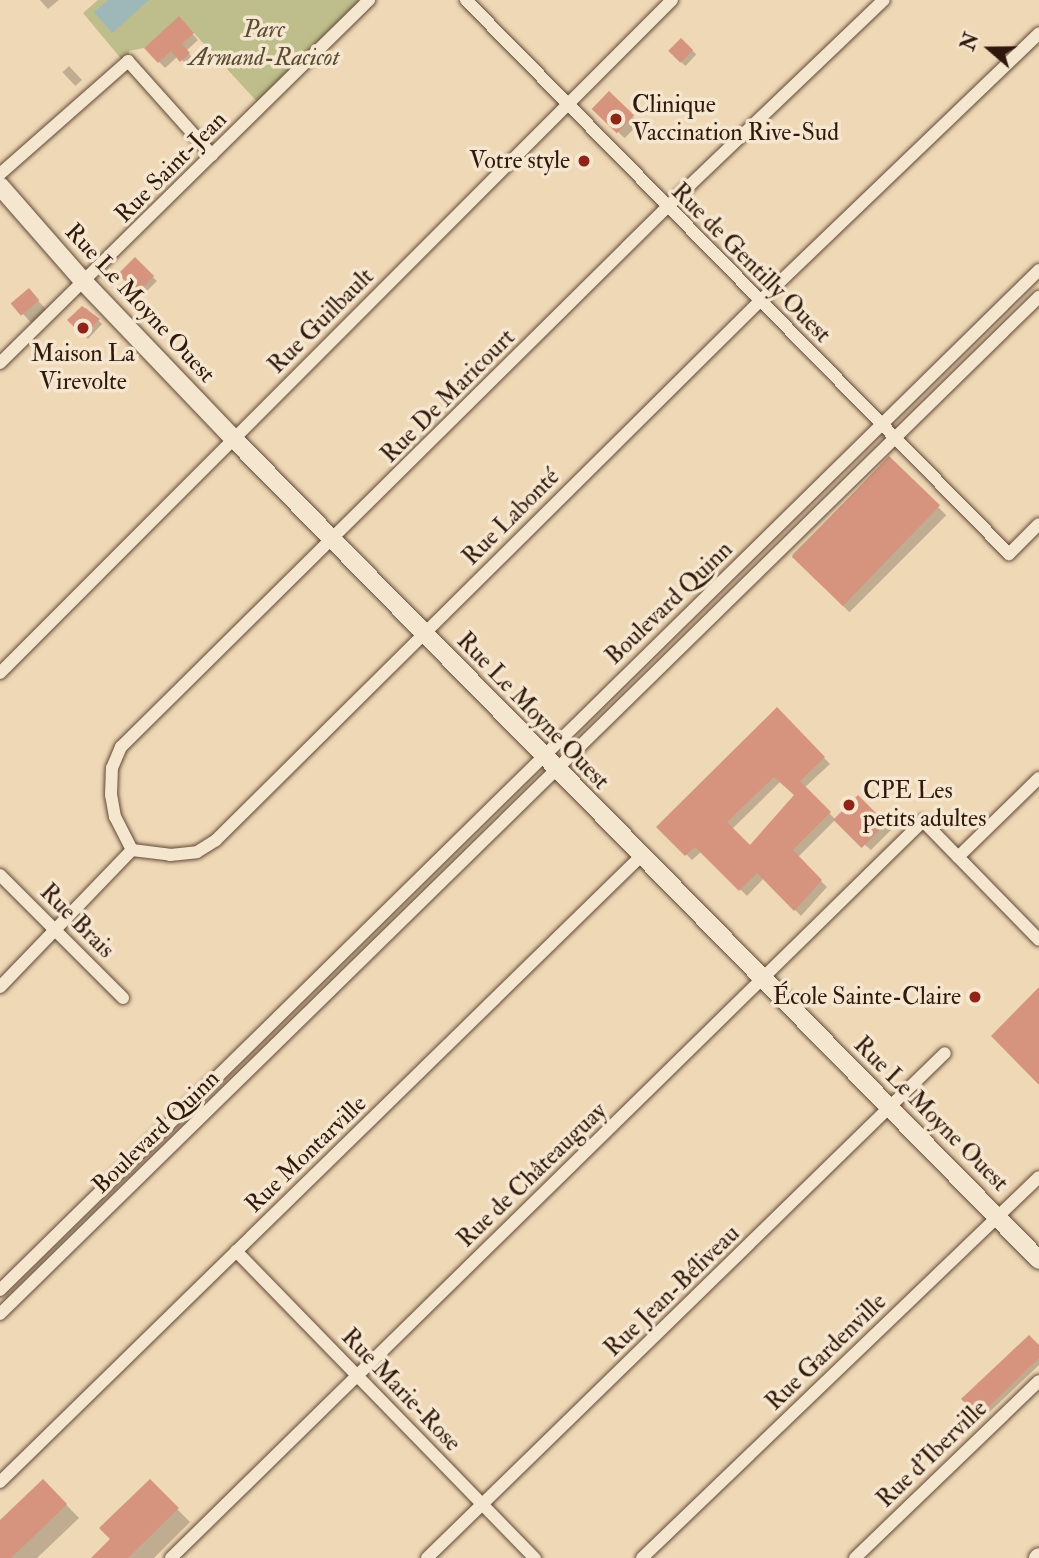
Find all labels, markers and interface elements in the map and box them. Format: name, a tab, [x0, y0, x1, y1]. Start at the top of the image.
north arrow	[955, 14, 1025, 84]
park label: Parc Armand-Racicot	[189, 16, 339, 72]
text: N	[956, 30, 984, 54]
place label: Clinique Vaccination Rive-Sud	[632, 91, 839, 147]
street label: Rue Saint-Jean	[109, 105, 233, 229]
marker: Clinique Vaccination Rive-Sud	[606, 109, 626, 129]
place label: Votre style	[469, 147, 570, 175]
marker: Votre style	[576, 153, 592, 169]
street label: Rue de Gentilly Ouest	[665, 177, 837, 349]
street label: Rue Le Moyne Ouest	[59, 217, 221, 389]
street label: Rue Guilbault	[262, 262, 380, 380]
marker: Maison La Virevolte	[75, 320, 91, 336]
street label: Rue De Maricourt	[375, 323, 521, 469]
place label: Maison La Virevolte	[31, 340, 135, 396]
street label: Rue Labonté	[457, 463, 565, 571]
street label: Boulevard Quinn	[600, 535, 738, 671]
street label: Rue Le Moyne Ouest	[451, 626, 615, 796]
place label: CPE Les petits adultes	[863, 777, 986, 833]
marker: CPE Les petits adultes	[841, 797, 857, 813]
street label: Rue Brais	[34, 878, 120, 964]
place label: École Sainte-Claire	[773, 983, 961, 1011]
marker: École Sainte-Claire	[967, 989, 983, 1005]
street label: Rue Le Moyne Ouest	[848, 1031, 1014, 1197]
street label: Boulevard Quinn	[87, 1064, 225, 1200]
street label: Rue Montarville	[240, 1089, 372, 1219]
street label: Rue de Châteauguay	[451, 1097, 613, 1253]
street label: Rue Jean-Béliveau	[598, 1219, 746, 1363]
street label: Rue Gardenville	[760, 1287, 892, 1417]
street label: Rue Marie-Rose	[335, 1323, 467, 1457]
street label: Rue d'Iberville	[871, 1394, 993, 1514]

